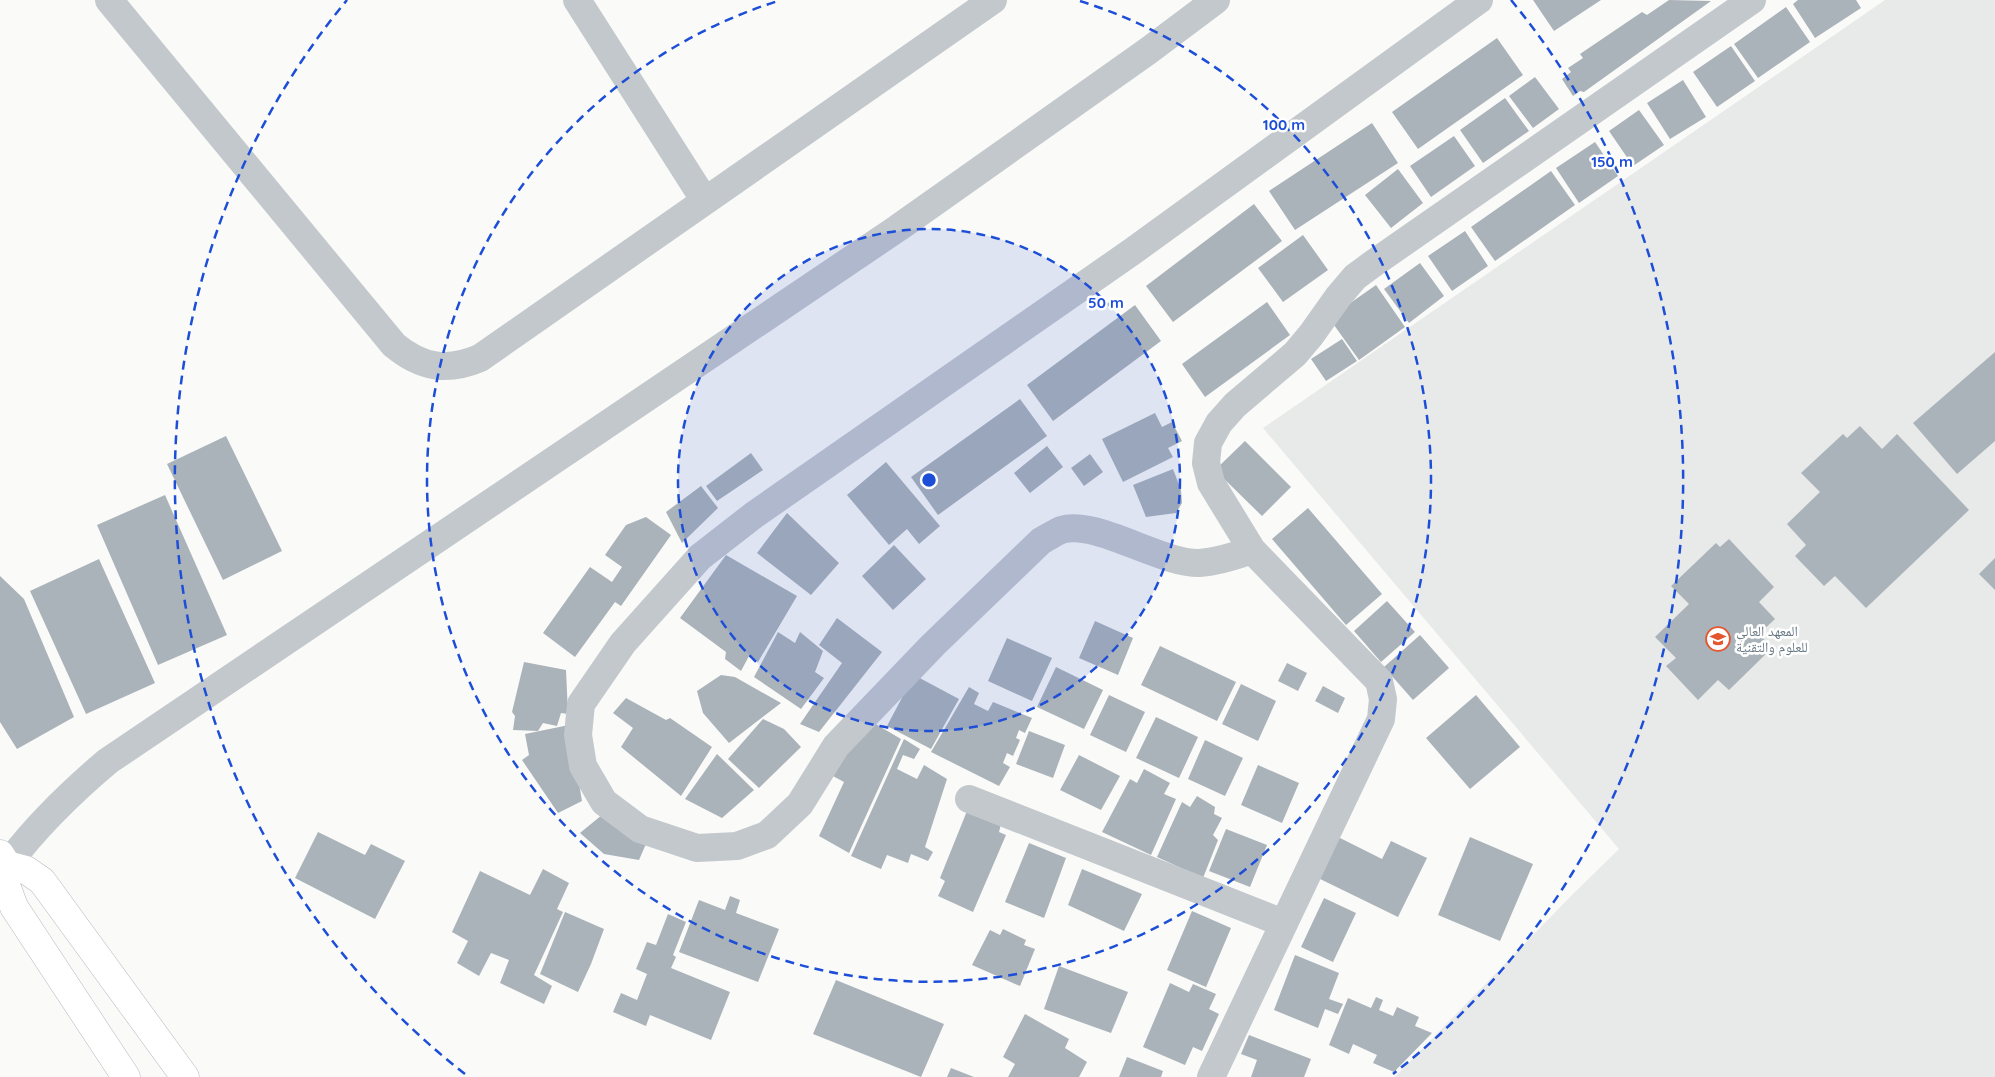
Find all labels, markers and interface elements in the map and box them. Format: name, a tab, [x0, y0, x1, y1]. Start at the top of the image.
text: 100 m	[1263, 115, 1305, 134]
text: 150 m	[1591, 152, 1633, 171]
text: 50 m	[1088, 293, 1124, 312]
centre of rings	[920, 471, 938, 489]
place label: المعهد العالي للعلوم والتقنية	[1736, 622, 1808, 657]
school or university icon: المعهد العالي للعلوم والتقنية	[1705, 626, 1731, 652]

